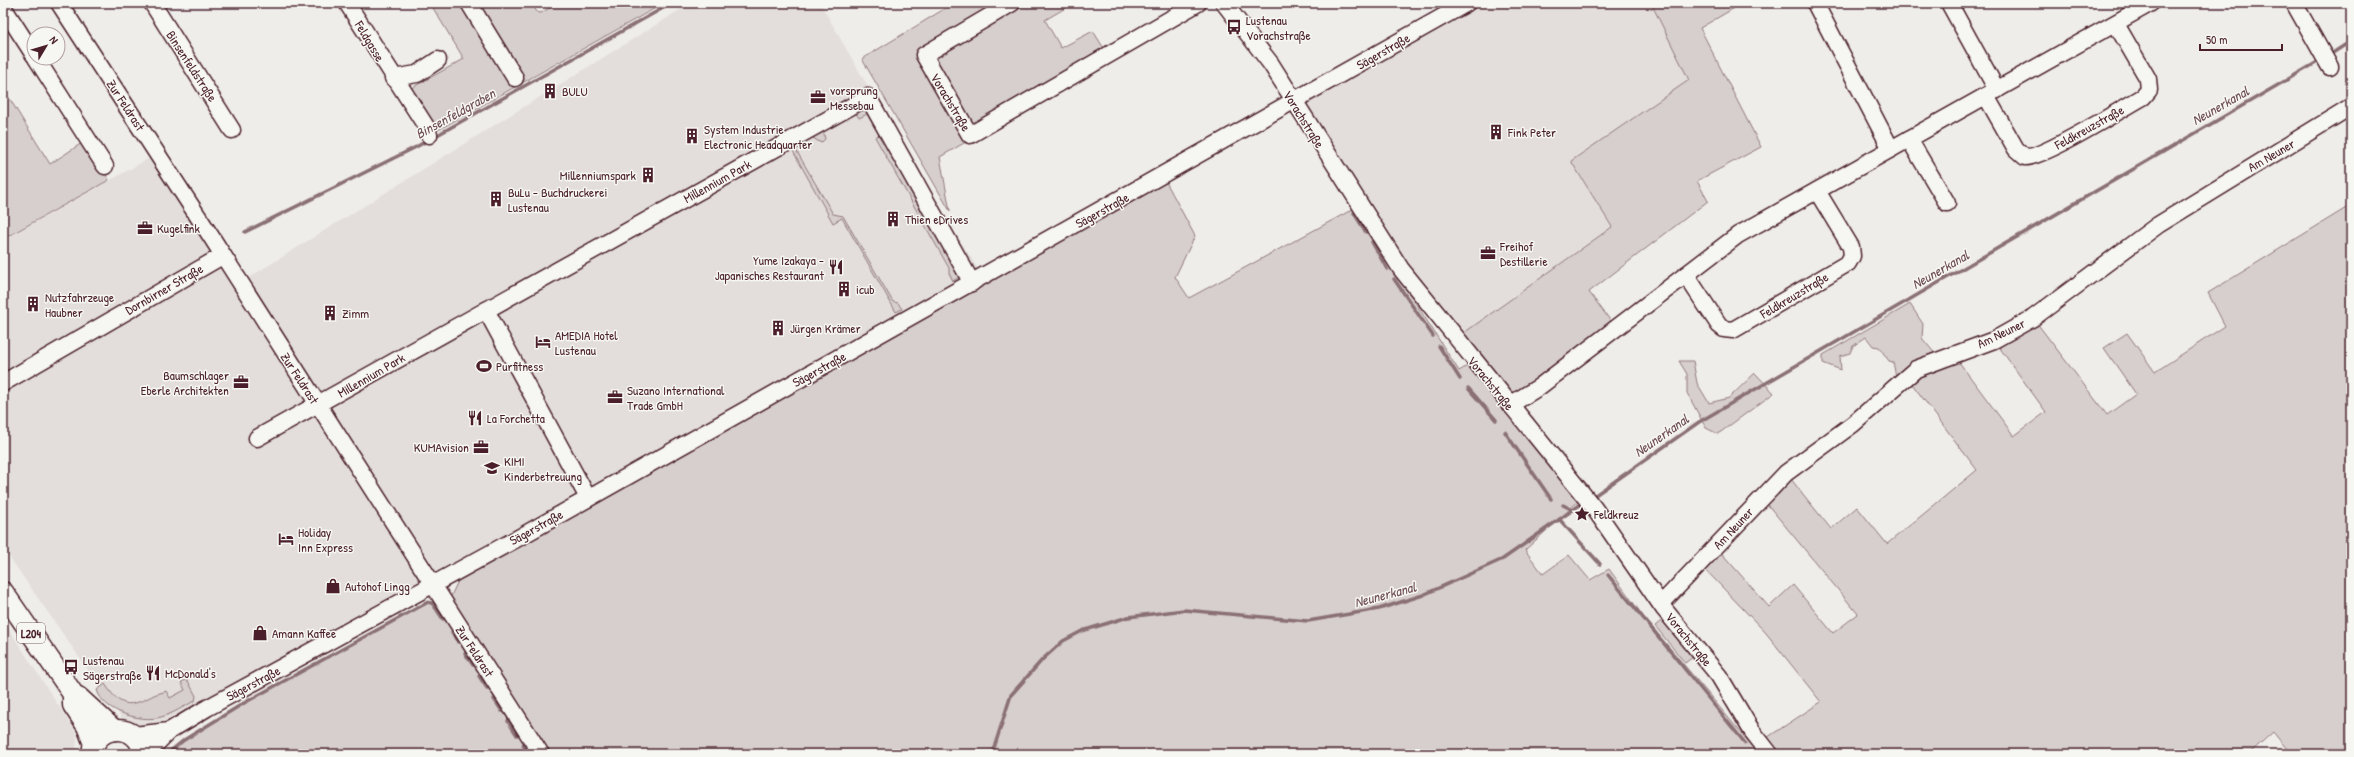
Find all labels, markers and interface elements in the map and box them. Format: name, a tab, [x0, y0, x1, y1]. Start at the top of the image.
place label: Lustenau Vorachstraße	[1246, 11, 1311, 44]
street label: Feldgasse	[350, 16, 389, 65]
bus stop icon: Lustenau Vorachstraße	[1225, 18, 1243, 36]
north arrow	[26, 26, 66, 66]
scale bar	[2200, 26, 2282, 52]
street label: Binsenfeldstraße	[162, 27, 222, 105]
street label: Sägerstraße	[1353, 29, 1413, 73]
text: 50 m	[2206, 31, 2227, 48]
text: N	[47, 33, 61, 47]
street label: Vorachstraße	[927, 70, 975, 134]
street label: Zur Feldrast	[103, 76, 150, 135]
water label: Neunerkanal	[2188, 80, 2253, 129]
place label: vorsprung Messebau	[830, 81, 878, 114]
water label: Binsenfeldgraben	[412, 82, 500, 144]
building icon: BULU	[541, 82, 559, 100]
place label: BULU	[562, 82, 588, 100]
street label: Vorachstraße	[1279, 87, 1329, 151]
office icon: vorsprung Messebau	[809, 88, 827, 106]
street label: Feldkreuzstraße	[2050, 101, 2127, 154]
place label: System Industrie Electronic Headquarter	[704, 120, 812, 153]
building icon: Fink Peter	[1487, 123, 1505, 141]
place label: Fink Peter	[1507, 123, 1556, 141]
building icon: System Industrie Electronic Headquarter	[683, 127, 701, 145]
street label: Am Neuner	[2244, 134, 2298, 176]
street label: Millennium Park	[680, 155, 755, 207]
place label: Millenniumspark	[560, 166, 637, 184]
building icon: Millenniumspark	[639, 166, 657, 184]
place label: BuLu - Buchdruckerei Lustenau	[508, 183, 607, 216]
street label: Sägerstraße	[1072, 188, 1132, 232]
building icon: BuLu - Buchdruckerei Lustenau	[487, 190, 505, 208]
building icon: Thien eDrives	[884, 210, 902, 228]
place label: Thien eDrives	[905, 210, 968, 228]
office icon: Kugelfink	[136, 219, 154, 237]
place label: Kugelfink	[157, 219, 200, 237]
place label: Freihof Destillerie	[1499, 237, 1548, 270]
office icon: Freihof Destillerie	[1479, 244, 1497, 262]
water label: Neunerkanal	[1908, 244, 1973, 293]
place label: Yume Izakaya - Japanisches Restaurant	[715, 251, 825, 284]
restaurant icon: Yume Izakaya - Japanisches Restaurant	[827, 258, 845, 276]
street label: Dornbirner Straße	[122, 259, 206, 319]
street label: Feldkreuzstraße	[1756, 268, 1831, 323]
building icon: icub	[835, 280, 853, 298]
place label: icub	[856, 280, 875, 298]
place label: Nutzfahrzeuge Haubner	[45, 288, 114, 321]
building icon: Nutzfahrzeuge Haubner	[24, 295, 42, 313]
building icon: Zimm	[321, 304, 339, 322]
place label: Zimm	[342, 304, 369, 322]
street label: Am Neuner	[1974, 314, 2028, 352]
building icon: Jürgen Krämer	[769, 319, 787, 337]
place label: Jürgen Krämer	[790, 319, 861, 337]
place label: AMEDIA Hotel Lustenau	[555, 326, 618, 359]
hotel icon: AMEDIA Hotel Lustenau	[534, 333, 552, 351]
street label: Sägerstraße	[789, 347, 849, 391]
street label: Millennium Park	[334, 348, 408, 402]
street label: Zur Feldrast	[277, 349, 324, 408]
street label: Vorachstraße	[1464, 352, 1518, 414]
sports icon: Purfitness	[475, 357, 493, 375]
place label: Purfitness	[496, 357, 543, 375]
place label: Baumschlager Eberle Architekten	[141, 366, 229, 399]
office icon: Baumschlager Eberle Architekten	[232, 373, 250, 391]
place label: Suzano International Trade GmbH	[627, 381, 725, 414]
office icon: Suzano International Trade GmbH	[606, 388, 624, 406]
water label: Neunerkanal	[1630, 408, 1693, 461]
restaurant icon: La Forchetta	[466, 409, 484, 427]
place label: La Forchetta	[487, 409, 545, 427]
place label: KUMAvision	[414, 438, 469, 456]
office icon: KUMAvision	[472, 438, 490, 456]
place label: KIMI Kinderbetreuung	[504, 452, 582, 485]
school or university icon: KIMI Kinderbetreuung	[483, 459, 501, 477]
street label: Am Neuner	[1709, 503, 1757, 553]
street label: Sägerstraße	[506, 505, 566, 549]
place icon: Feldkreuz	[1573, 505, 1591, 523]
place label: Feldkreuz	[1593, 505, 1639, 523]
place label: Holiday Inn Express	[298, 523, 353, 556]
hotel icon: Holiday Inn Express	[277, 530, 295, 548]
water label: Neunerkanal	[1352, 576, 1419, 611]
shop icon: Autohof Lingg	[324, 577, 342, 595]
place label: Autohof Lingg	[345, 577, 410, 595]
street label: Vorachstraße	[1662, 608, 1716, 670]
street label: Zur Feldrast	[452, 622, 499, 681]
road number: L204	[17, 623, 45, 643]
shop icon: Amann Kaffee	[251, 624, 269, 642]
place label: Amann Kaffee	[272, 624, 336, 642]
place label: Lustenau Sägerstraße	[83, 651, 142, 684]
bus stop icon: Lustenau Sägerstraße	[62, 658, 80, 676]
street label: Sägerstraße	[223, 661, 283, 705]
restaurant icon: McDonald's	[144, 664, 162, 682]
place label: McDonald's	[165, 664, 216, 682]

